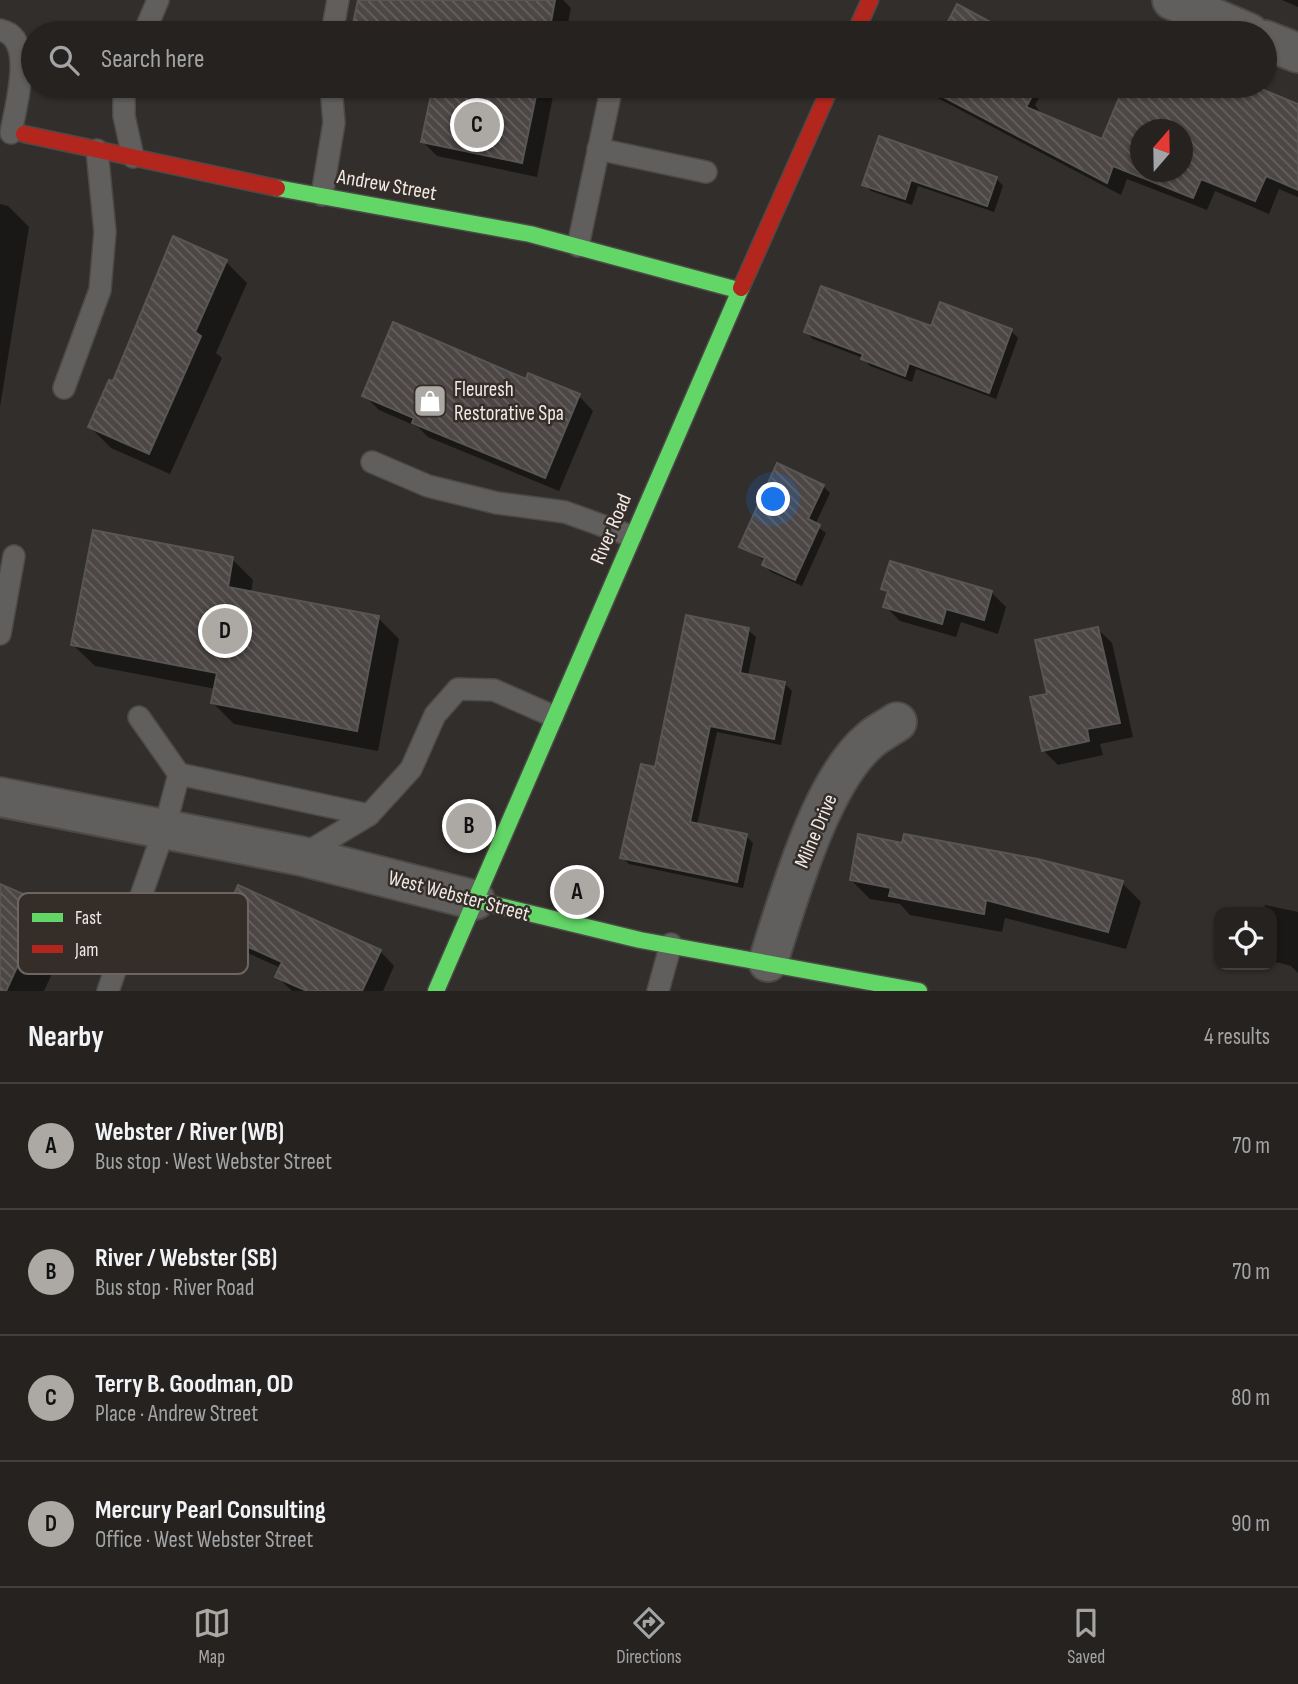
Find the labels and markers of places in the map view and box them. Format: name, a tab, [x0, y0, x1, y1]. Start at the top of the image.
pin: C	[454, 99, 500, 151]
place label: Fleuresh Restorative Spa	[454, 377, 564, 426]
shop icon: Fleuresh Restorative Spa	[411, 382, 449, 420]
pin: D	[202, 605, 248, 657]
pin: B	[446, 800, 492, 852]
pin: A	[554, 866, 600, 918]

